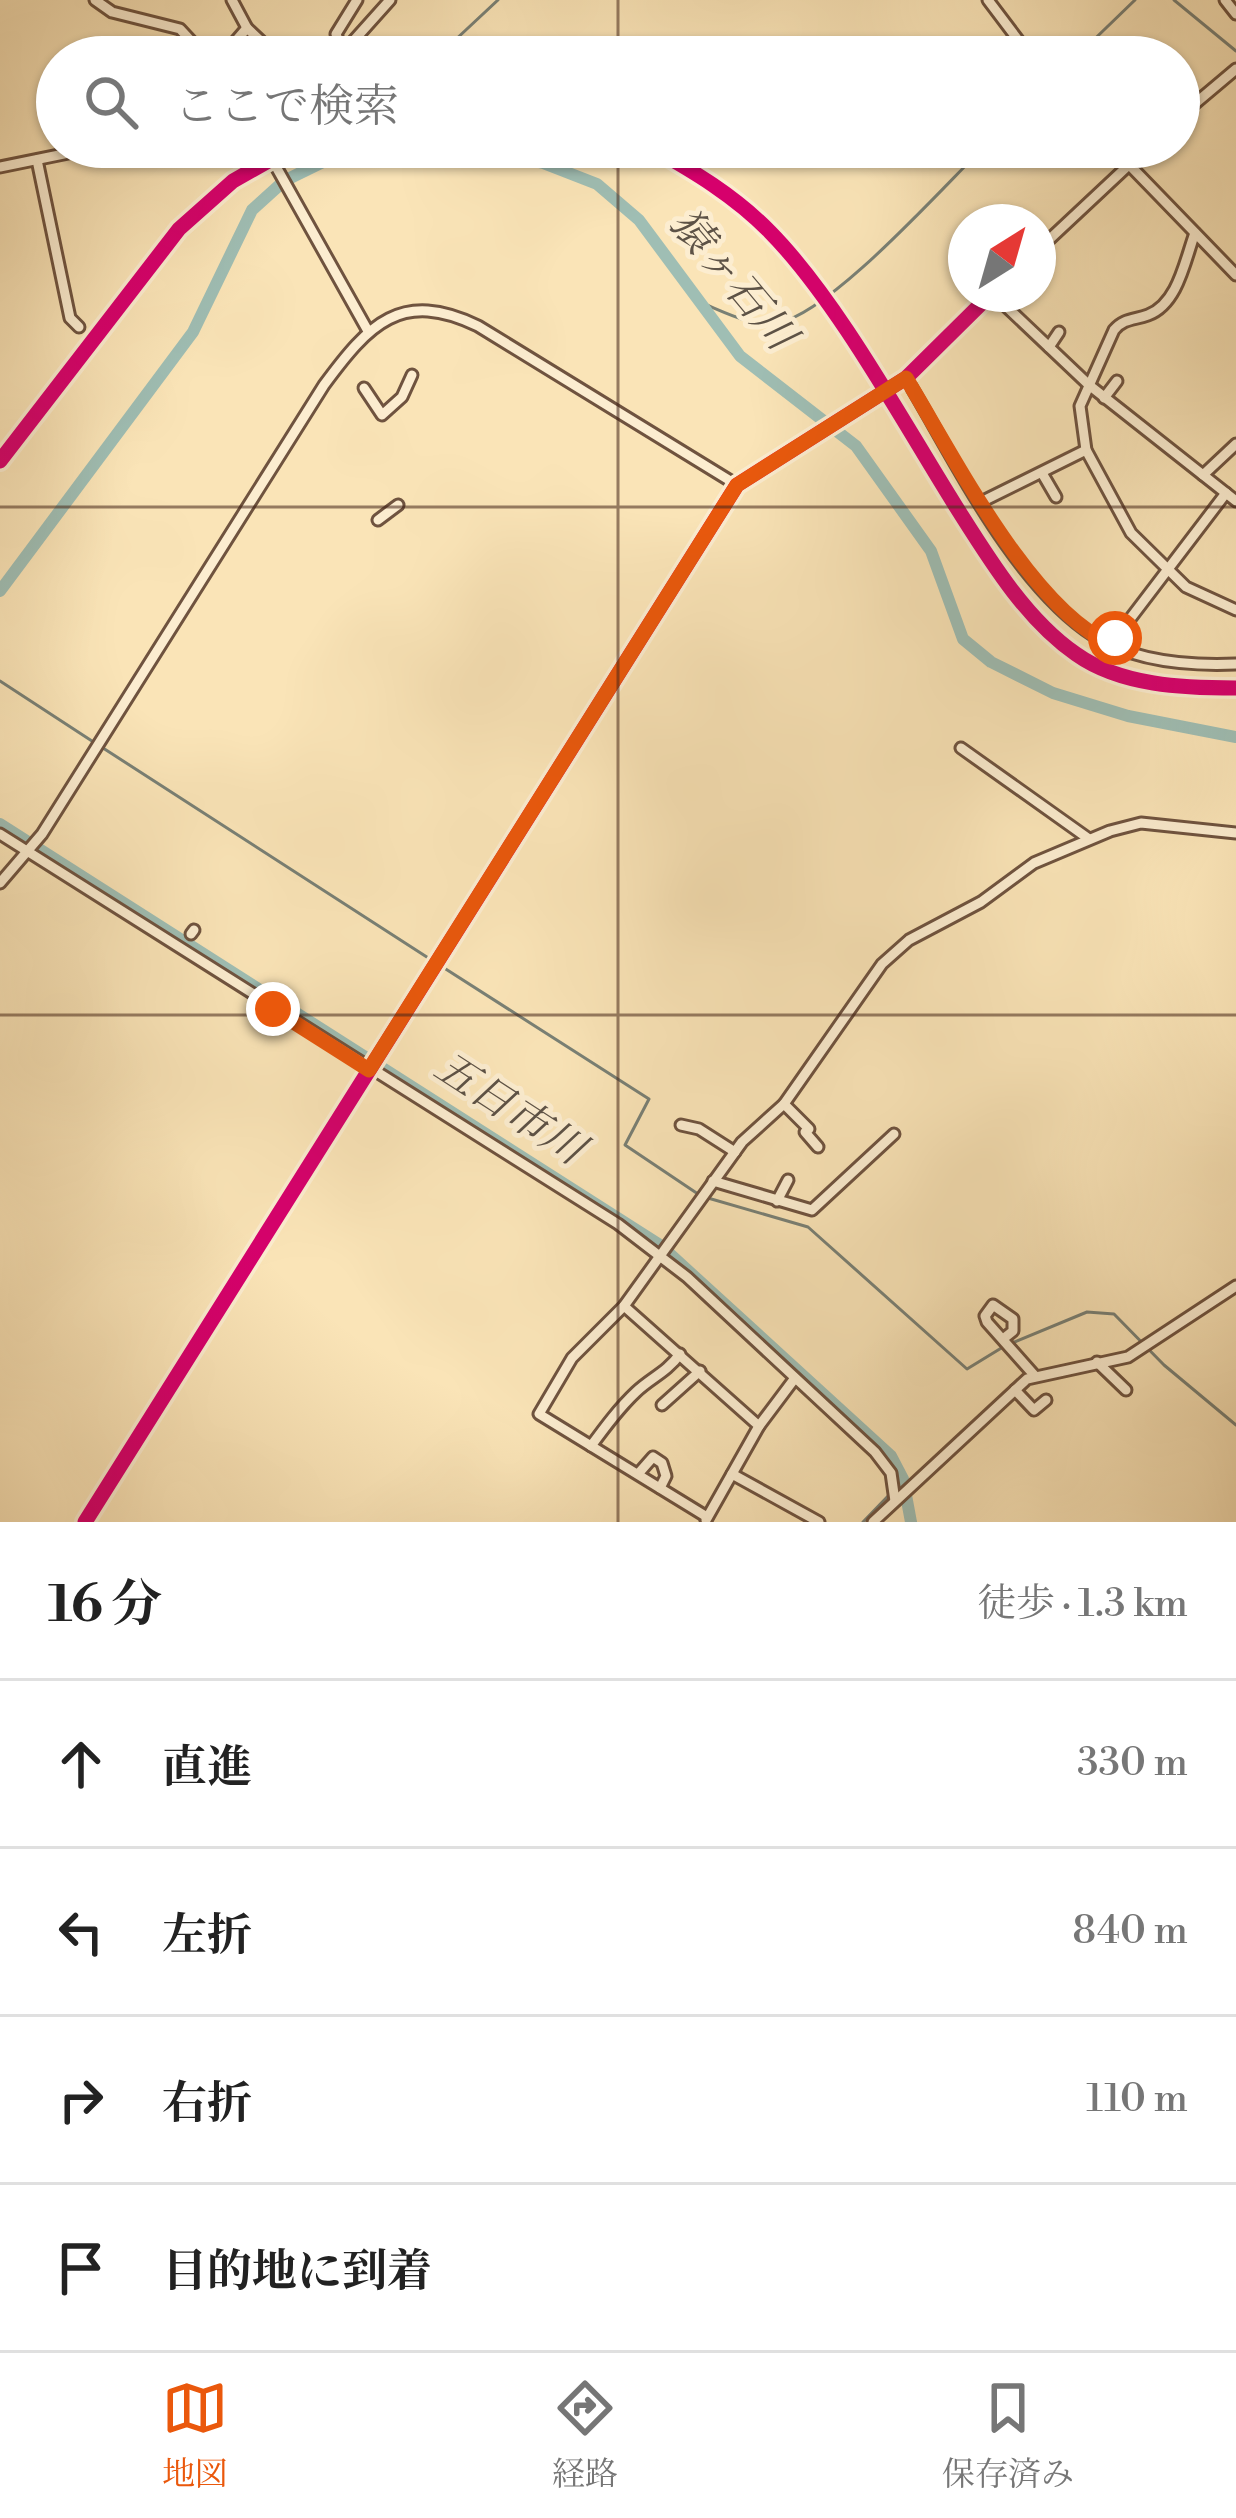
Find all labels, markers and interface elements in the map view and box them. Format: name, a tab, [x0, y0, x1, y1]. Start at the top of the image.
search box	[36, 36, 1200, 168]
icon: search	[78, 69, 144, 135]
text: ここで検索	[174, 79, 399, 136]
water label: 猿ヶ石川	[658, 199, 809, 364]
north arrow	[948, 204, 1056, 312]
route start	[1088, 611, 1142, 665]
route end	[246, 982, 300, 1036]
water label: 五日市川	[424, 1041, 597, 1179]
text: 16 分	[48, 1574, 162, 1638]
text: 徒歩 · 1.3 km	[977, 1580, 1188, 1629]
icon: ahead	[48, 1731, 114, 1797]
text: 330 m	[1077, 1739, 1188, 1788]
text: 直進	[162, 1740, 252, 1797]
icon: left	[48, 1899, 114, 1965]
text: 840 m	[1072, 1907, 1188, 1956]
text: 左折	[162, 1908, 252, 1965]
icon: right	[48, 2067, 114, 2133]
text: 110 m	[1086, 2075, 1188, 2124]
text: 右折	[162, 2076, 252, 2133]
icon: arrive	[48, 2235, 114, 2301]
text: 目的地に到着	[162, 2244, 432, 2301]
tab: 地図	[162, 2375, 228, 2496]
tab: 経路	[552, 2375, 618, 2496]
tab: 保存済み	[942, 2375, 1074, 2496]

